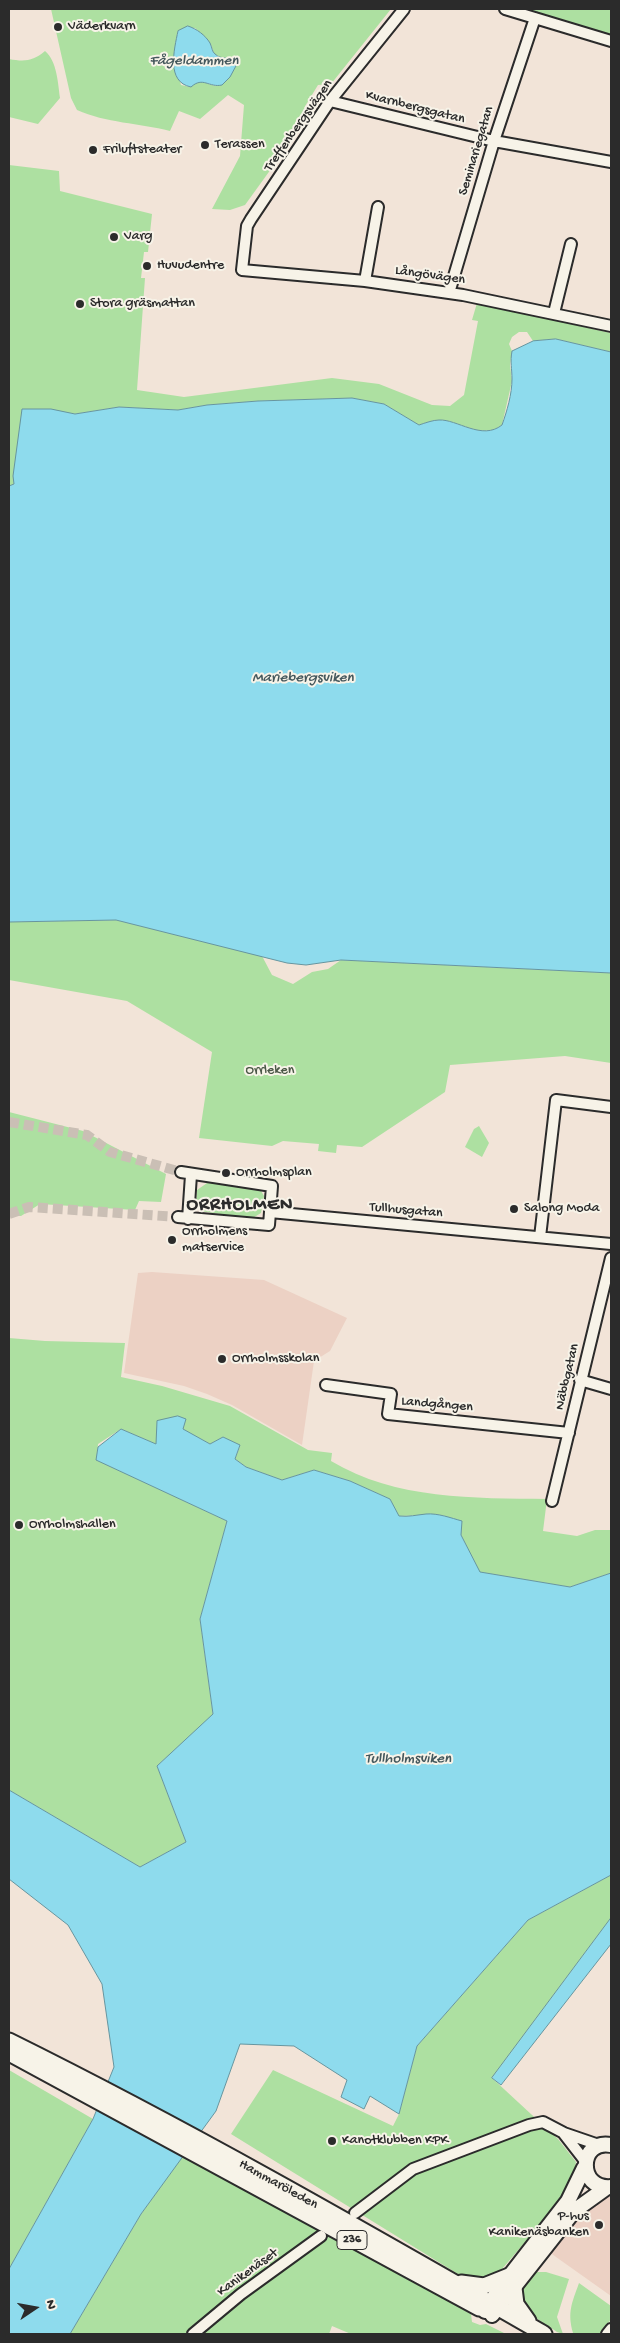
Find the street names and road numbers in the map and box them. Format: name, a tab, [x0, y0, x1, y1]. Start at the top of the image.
street label: Treffenbergsvägen	[261, 77, 337, 175]
street label: Kvarnbergsgatan	[364, 88, 466, 128]
street label: Seminariegatan	[455, 104, 499, 198]
street label: Långövägen	[394, 263, 466, 289]
street label: Tullhusgatan	[369, 1199, 443, 1223]
street label: Näbbgatan	[552, 1342, 584, 1412]
street label: Landgången	[400, 1393, 474, 1417]
street label: Hammaröleden	[235, 2156, 321, 2214]
road number: 236	[337, 2230, 367, 2250]
street label: Kanikenäset	[214, 2245, 282, 2301]

